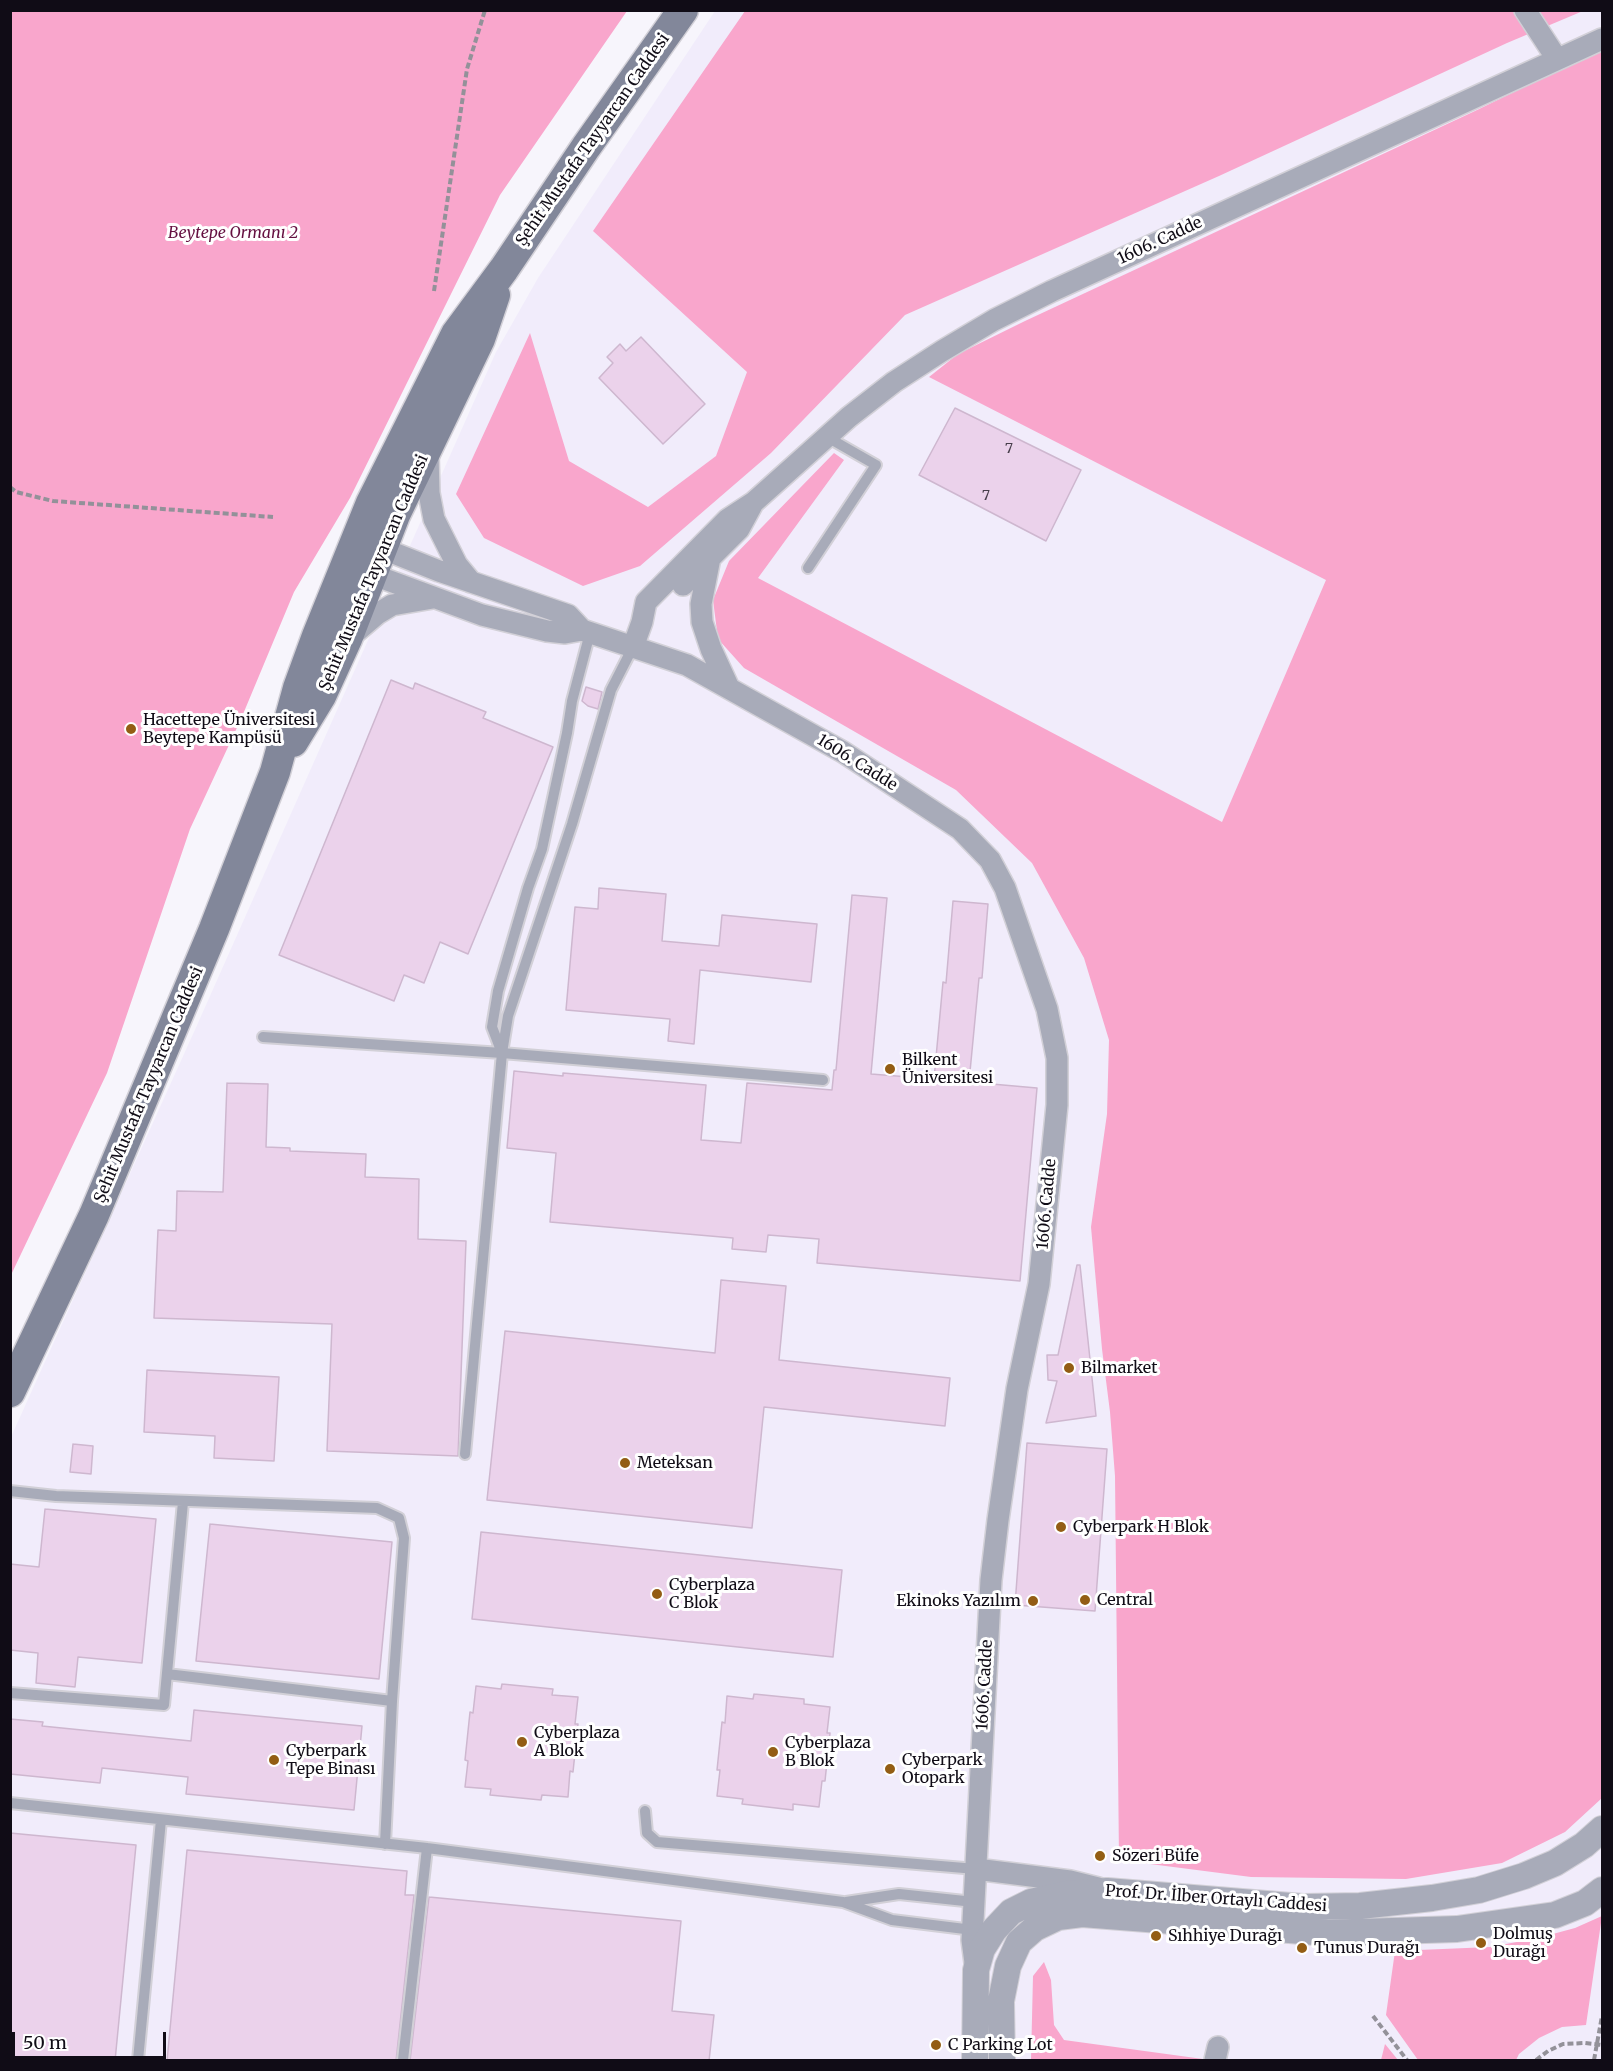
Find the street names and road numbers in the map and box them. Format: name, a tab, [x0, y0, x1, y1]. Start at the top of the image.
street label: Şehit Mustafa Tayyarcan Caddesi	[512, 30, 674, 250]
street label: 1606. Cadde	[1115, 213, 1205, 269]
street label: Şehit Mustafa Tayyarcan Caddesi	[315, 452, 433, 694]
street label: 1606. Cadde	[813, 731, 901, 795]
street label: Şehit Mustafa Tayyarcan Caddesi	[90, 964, 208, 1206]
street label: 1606. Cadde	[1033, 1158, 1061, 1250]
street label: 1606. Cadde	[973, 1639, 997, 1731]
street label: Prof. Dr. İlber Ortaylı Caddesi	[1104, 1882, 1328, 1916]

